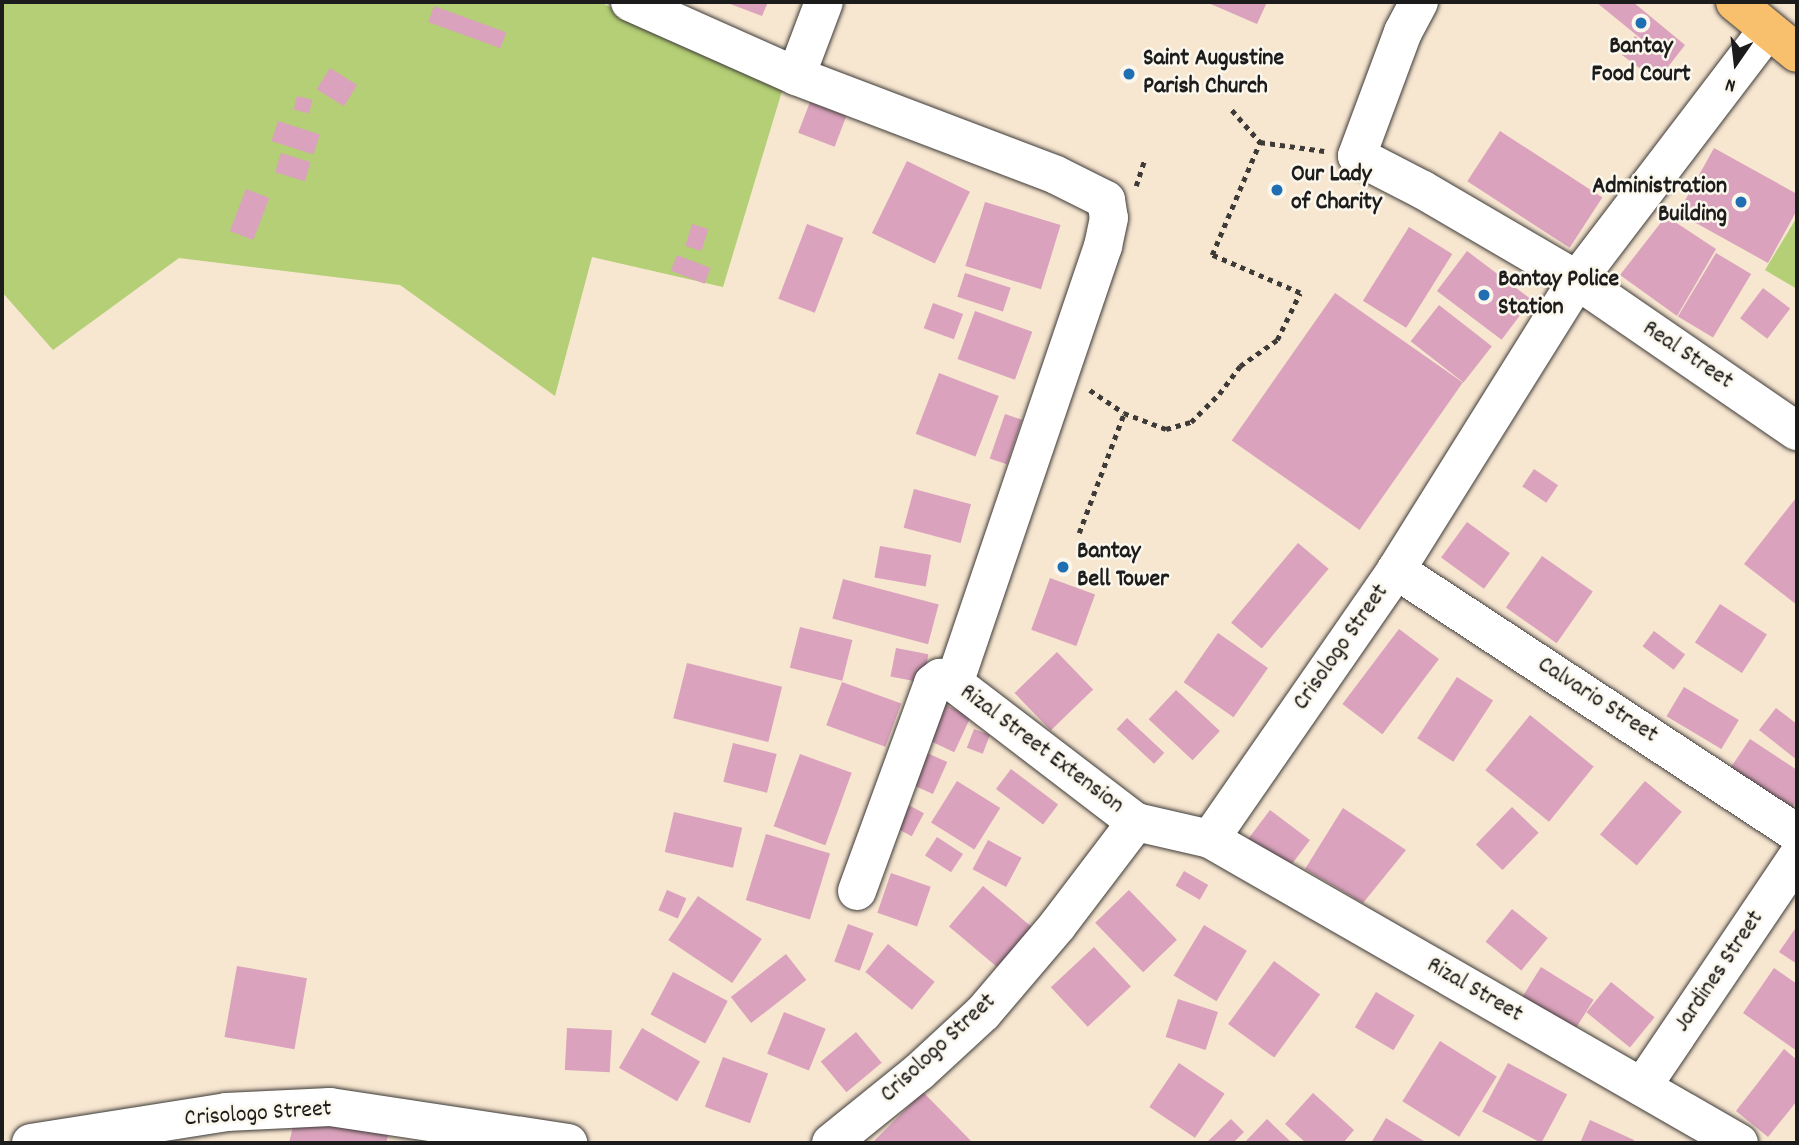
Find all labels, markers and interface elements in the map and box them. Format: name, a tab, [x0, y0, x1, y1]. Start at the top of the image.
marker: Bantay Food Court	[1633, 15, 1649, 31]
north arrow	[1701, 28, 1771, 98]
place label: Bantay Food Court	[1591, 34, 1691, 90]
place label: Saint Augustine Parish Church	[1143, 46, 1284, 102]
marker: Saint Augustine Parish Church	[1121, 66, 1137, 82]
text: N	[1723, 70, 1739, 98]
place label: Our Lady of Charity	[1291, 162, 1382, 218]
place label: Administration Building	[1592, 174, 1727, 230]
marker: Our Lady of Charity	[1269, 182, 1285, 198]
marker: Administration Building	[1733, 194, 1749, 210]
place label: Bantay Police Station	[1498, 267, 1619, 323]
marker: Bantay Police Station	[1476, 287, 1492, 303]
street label: Real Street	[1636, 315, 1738, 397]
place label: Bantay Bell Tower	[1077, 539, 1169, 595]
marker: Bantay Bell Tower	[1055, 559, 1071, 575]
street label: Crisologo Street	[1288, 579, 1396, 717]
street label: Calvario Street	[1531, 651, 1663, 751]
street label: Rizal Street Extension	[953, 679, 1129, 821]
street label: Jardines Street	[1669, 906, 1771, 1038]
street label: Rizal Street	[1421, 952, 1527, 1030]
street label: Crisologo Street	[875, 988, 1003, 1110]
street label: Crisologo Street	[184, 1095, 332, 1135]

